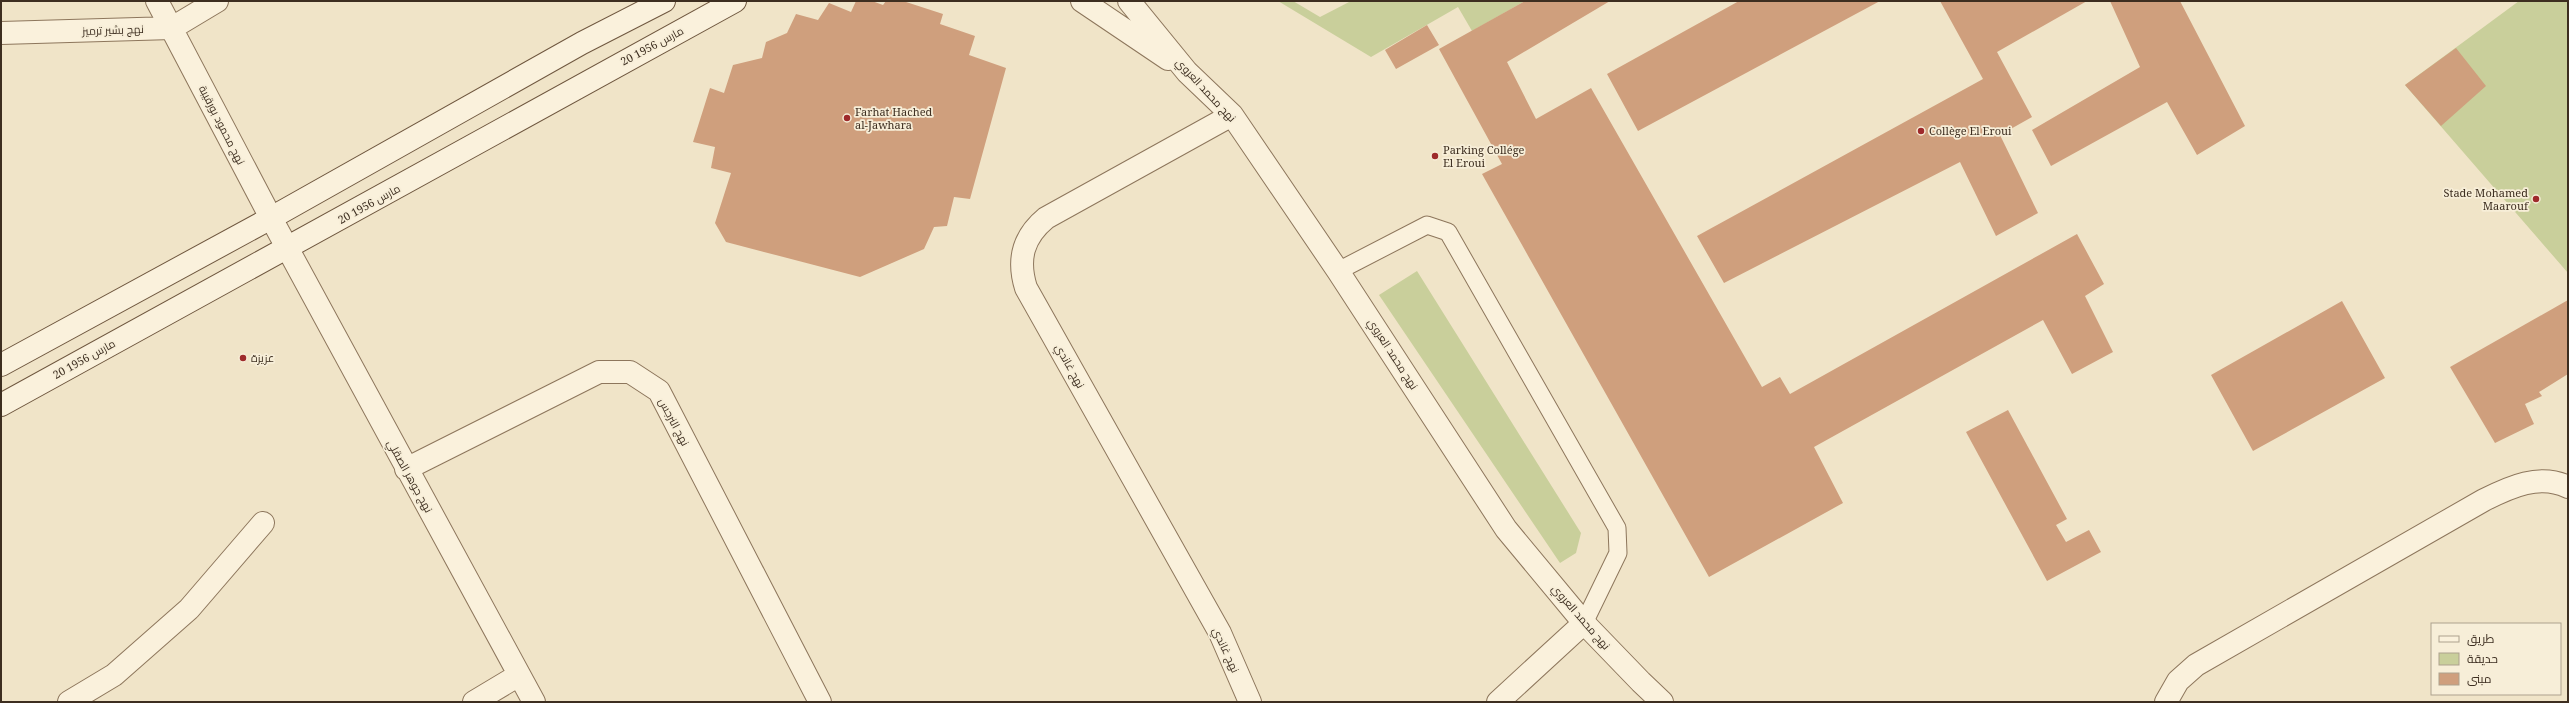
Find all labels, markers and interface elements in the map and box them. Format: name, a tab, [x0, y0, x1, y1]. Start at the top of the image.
street label: نهج بشير ترميز	[81, 21, 144, 39]
street label: 20 مارس 1956	[618, 23, 686, 68]
street label: نهج محمد العروي	[1171, 55, 1240, 126]
street label: نهج محمود بورقيبة	[195, 82, 249, 168]
place label: Farhat Hached al-Jawhara	[855, 104, 933, 132]
marker: Farhat Hached al-Jawhara	[842, 113, 852, 123]
place label: Collège El Eroui	[1929, 123, 2012, 138]
marker: Collège El Eroui	[1916, 126, 1926, 136]
place label: Parking Collége El Eroui	[1443, 142, 1525, 170]
marker: Parking Collége El Eroui	[1430, 151, 1440, 161]
street label: 20 مارس 1956	[335, 180, 403, 227]
place label: Stade Mohamed Maarouf	[2444, 185, 2529, 213]
marker: Stade Mohamed Maarouf	[2531, 194, 2541, 204]
street label: نهج محمد العروي	[1363, 315, 1422, 393]
street label: 20 مارس 1956	[50, 335, 118, 382]
street label: نهج غاندي	[1050, 341, 1089, 392]
place label: عزيزة	[251, 350, 274, 365]
marker: عزيزة	[238, 353, 248, 363]
street label: نهج النرجس	[655, 395, 693, 449]
street label: نهج جوهر الصقلي	[382, 437, 437, 516]
street label: نهج محمد العروي	[1547, 581, 1614, 654]
legend	[2431, 623, 2561, 695]
street label: نهج غاندي	[1208, 625, 1244, 676]
text: طريق	[2467, 630, 2495, 647]
text: حديقة	[2467, 650, 2498, 667]
text: مبنى	[2467, 670, 2492, 687]

